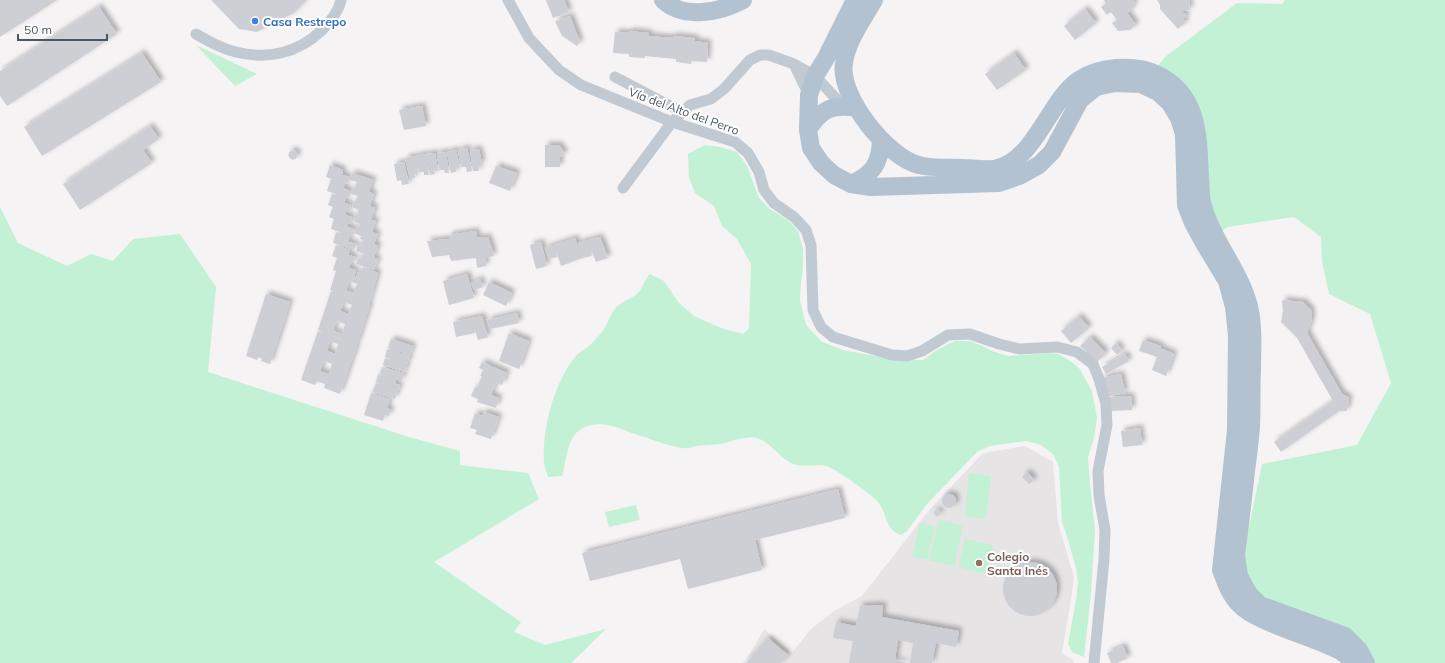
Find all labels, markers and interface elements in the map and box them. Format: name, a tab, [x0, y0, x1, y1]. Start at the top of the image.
place label: Casa Restrepo	[263, 14, 346, 29]
scale bar	[18, 16, 107, 42]
marker: Casa Restrepo	[250, 16, 260, 26]
text: 50 m	[24, 22, 52, 37]
street label: Vía del Alto del Perro	[627, 84, 741, 138]
place label: Colegio Santa Inés	[987, 549, 1048, 578]
marker: Colegio Santa Inés	[974, 558, 984, 568]

